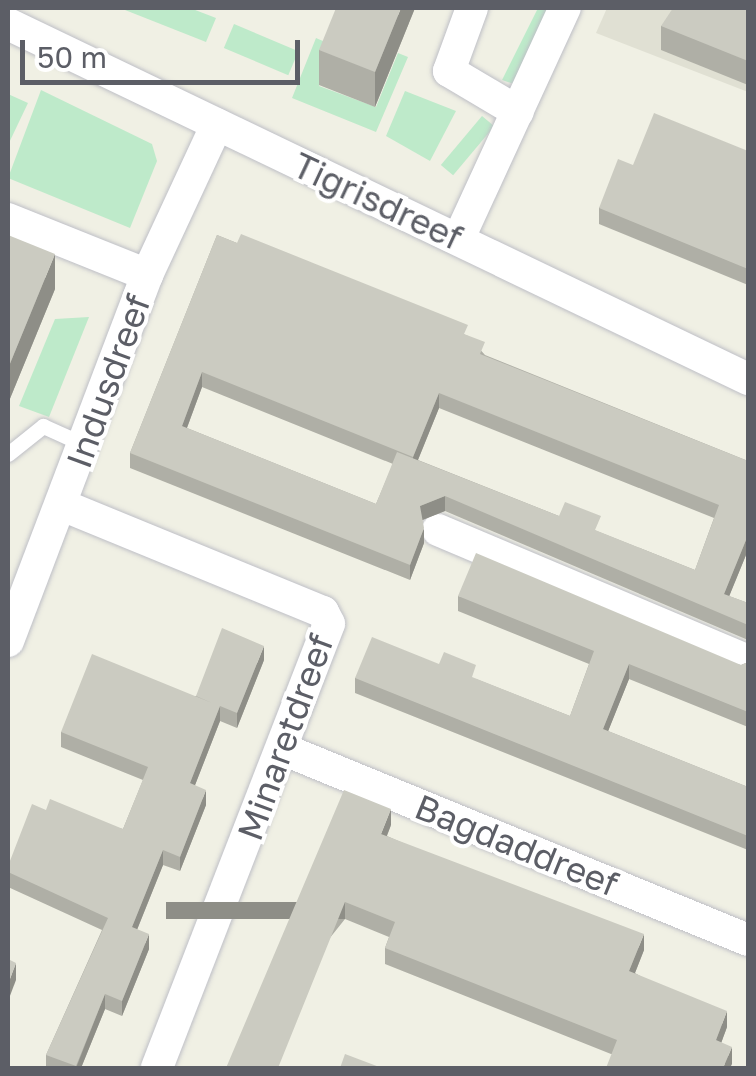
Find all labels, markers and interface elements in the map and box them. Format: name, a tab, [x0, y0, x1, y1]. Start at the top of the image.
scale bar	[25, 20, 305, 82]
text: 50 m	[37, 39, 107, 75]
street label: Tigrisdreef	[287, 144, 469, 258]
street label: Indusdreef	[57, 288, 159, 474]
street label: Minaretdreef	[228, 628, 342, 846]
street label: Bagdaddreef	[409, 785, 625, 905]

